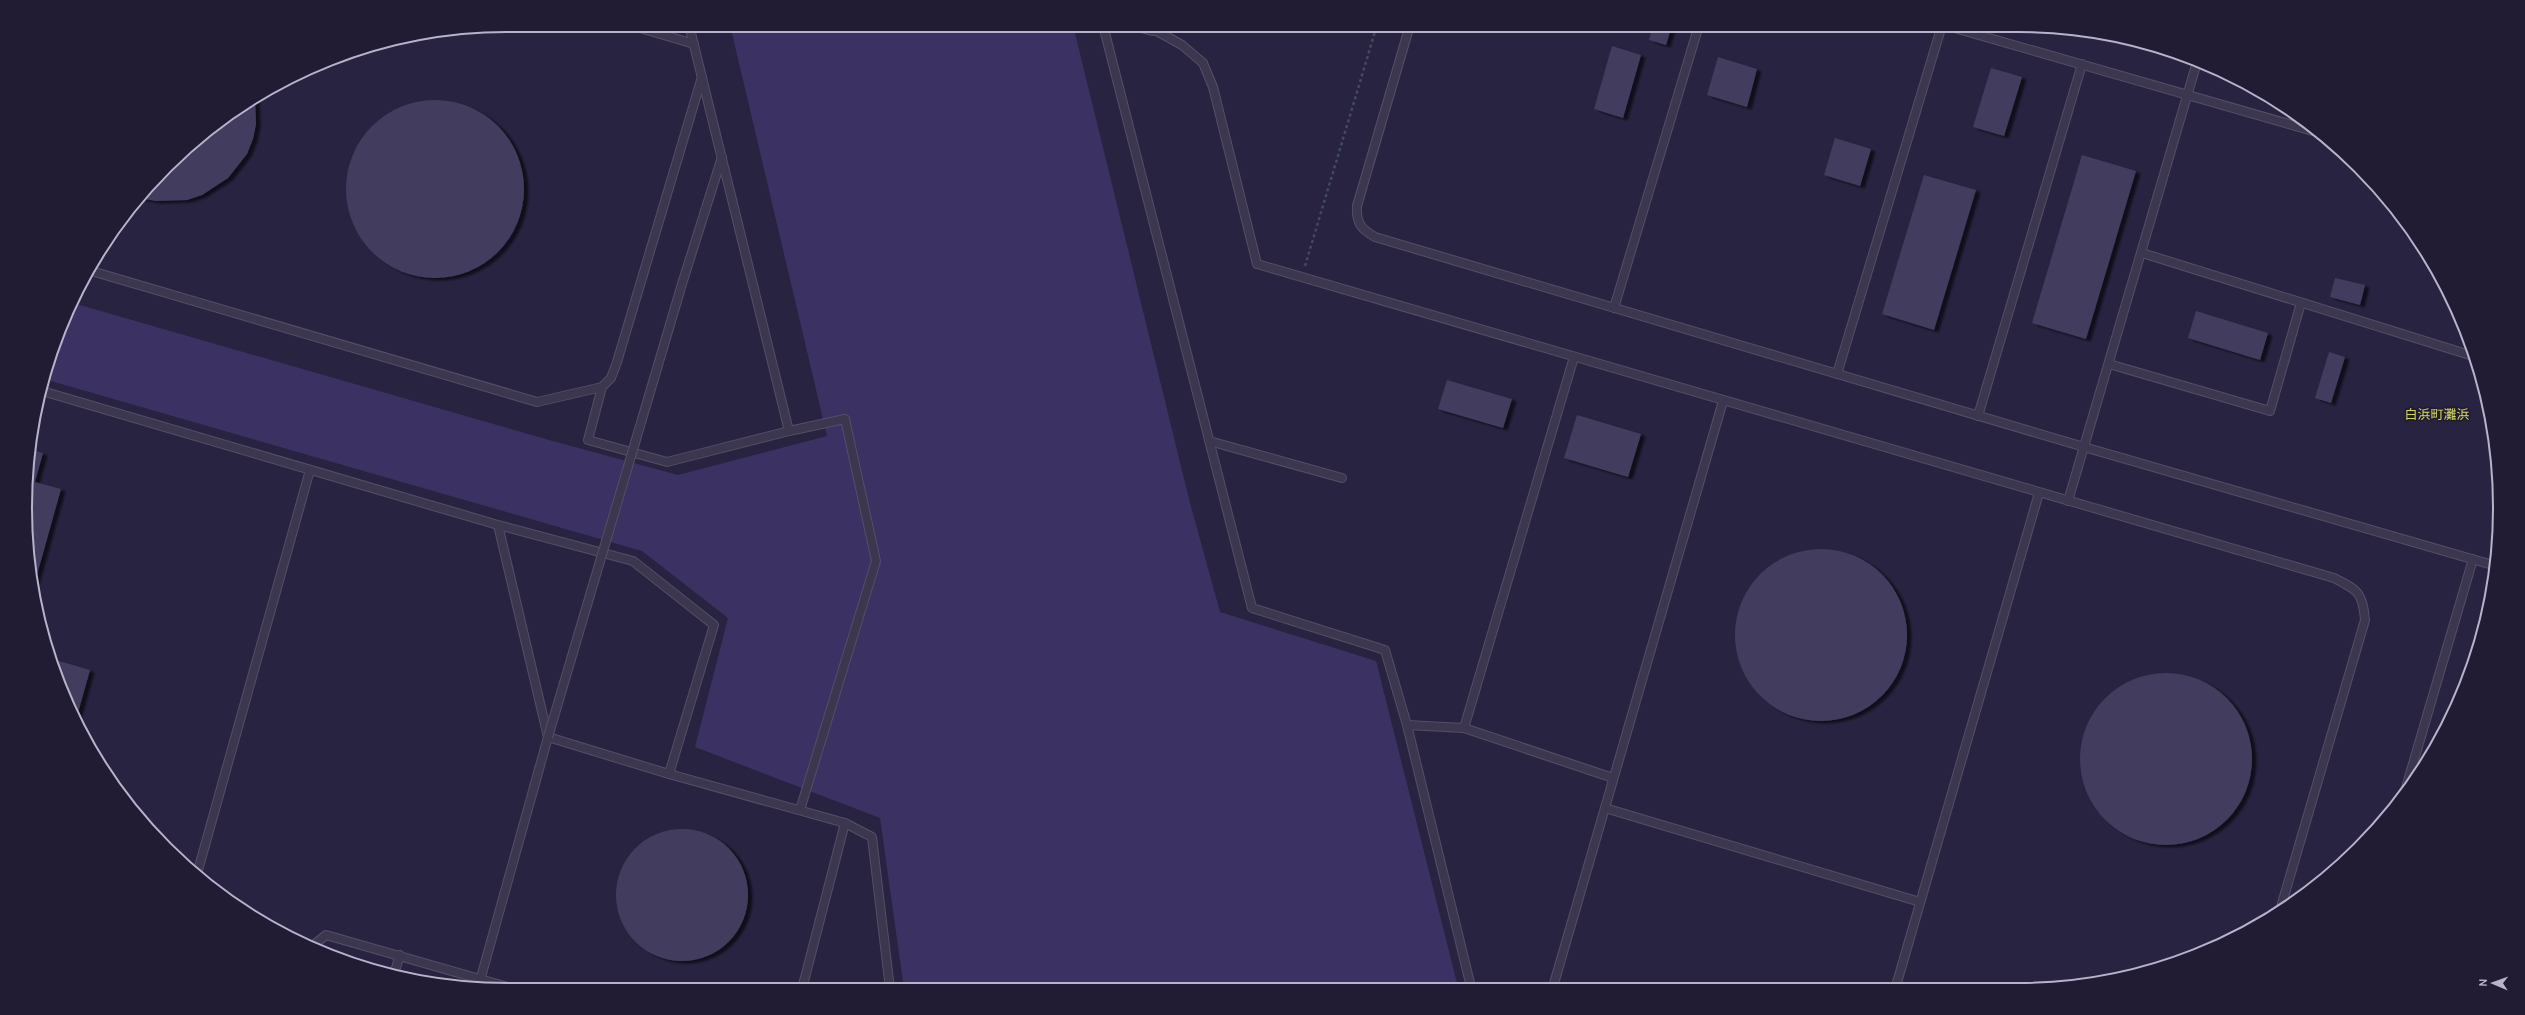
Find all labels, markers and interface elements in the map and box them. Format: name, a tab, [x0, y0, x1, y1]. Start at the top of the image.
district label: 白浜町灘浜	[2404, 407, 2470, 424]
north arrow	[2473, 963, 2513, 1003]
text: N	[2477, 978, 2491, 987]

